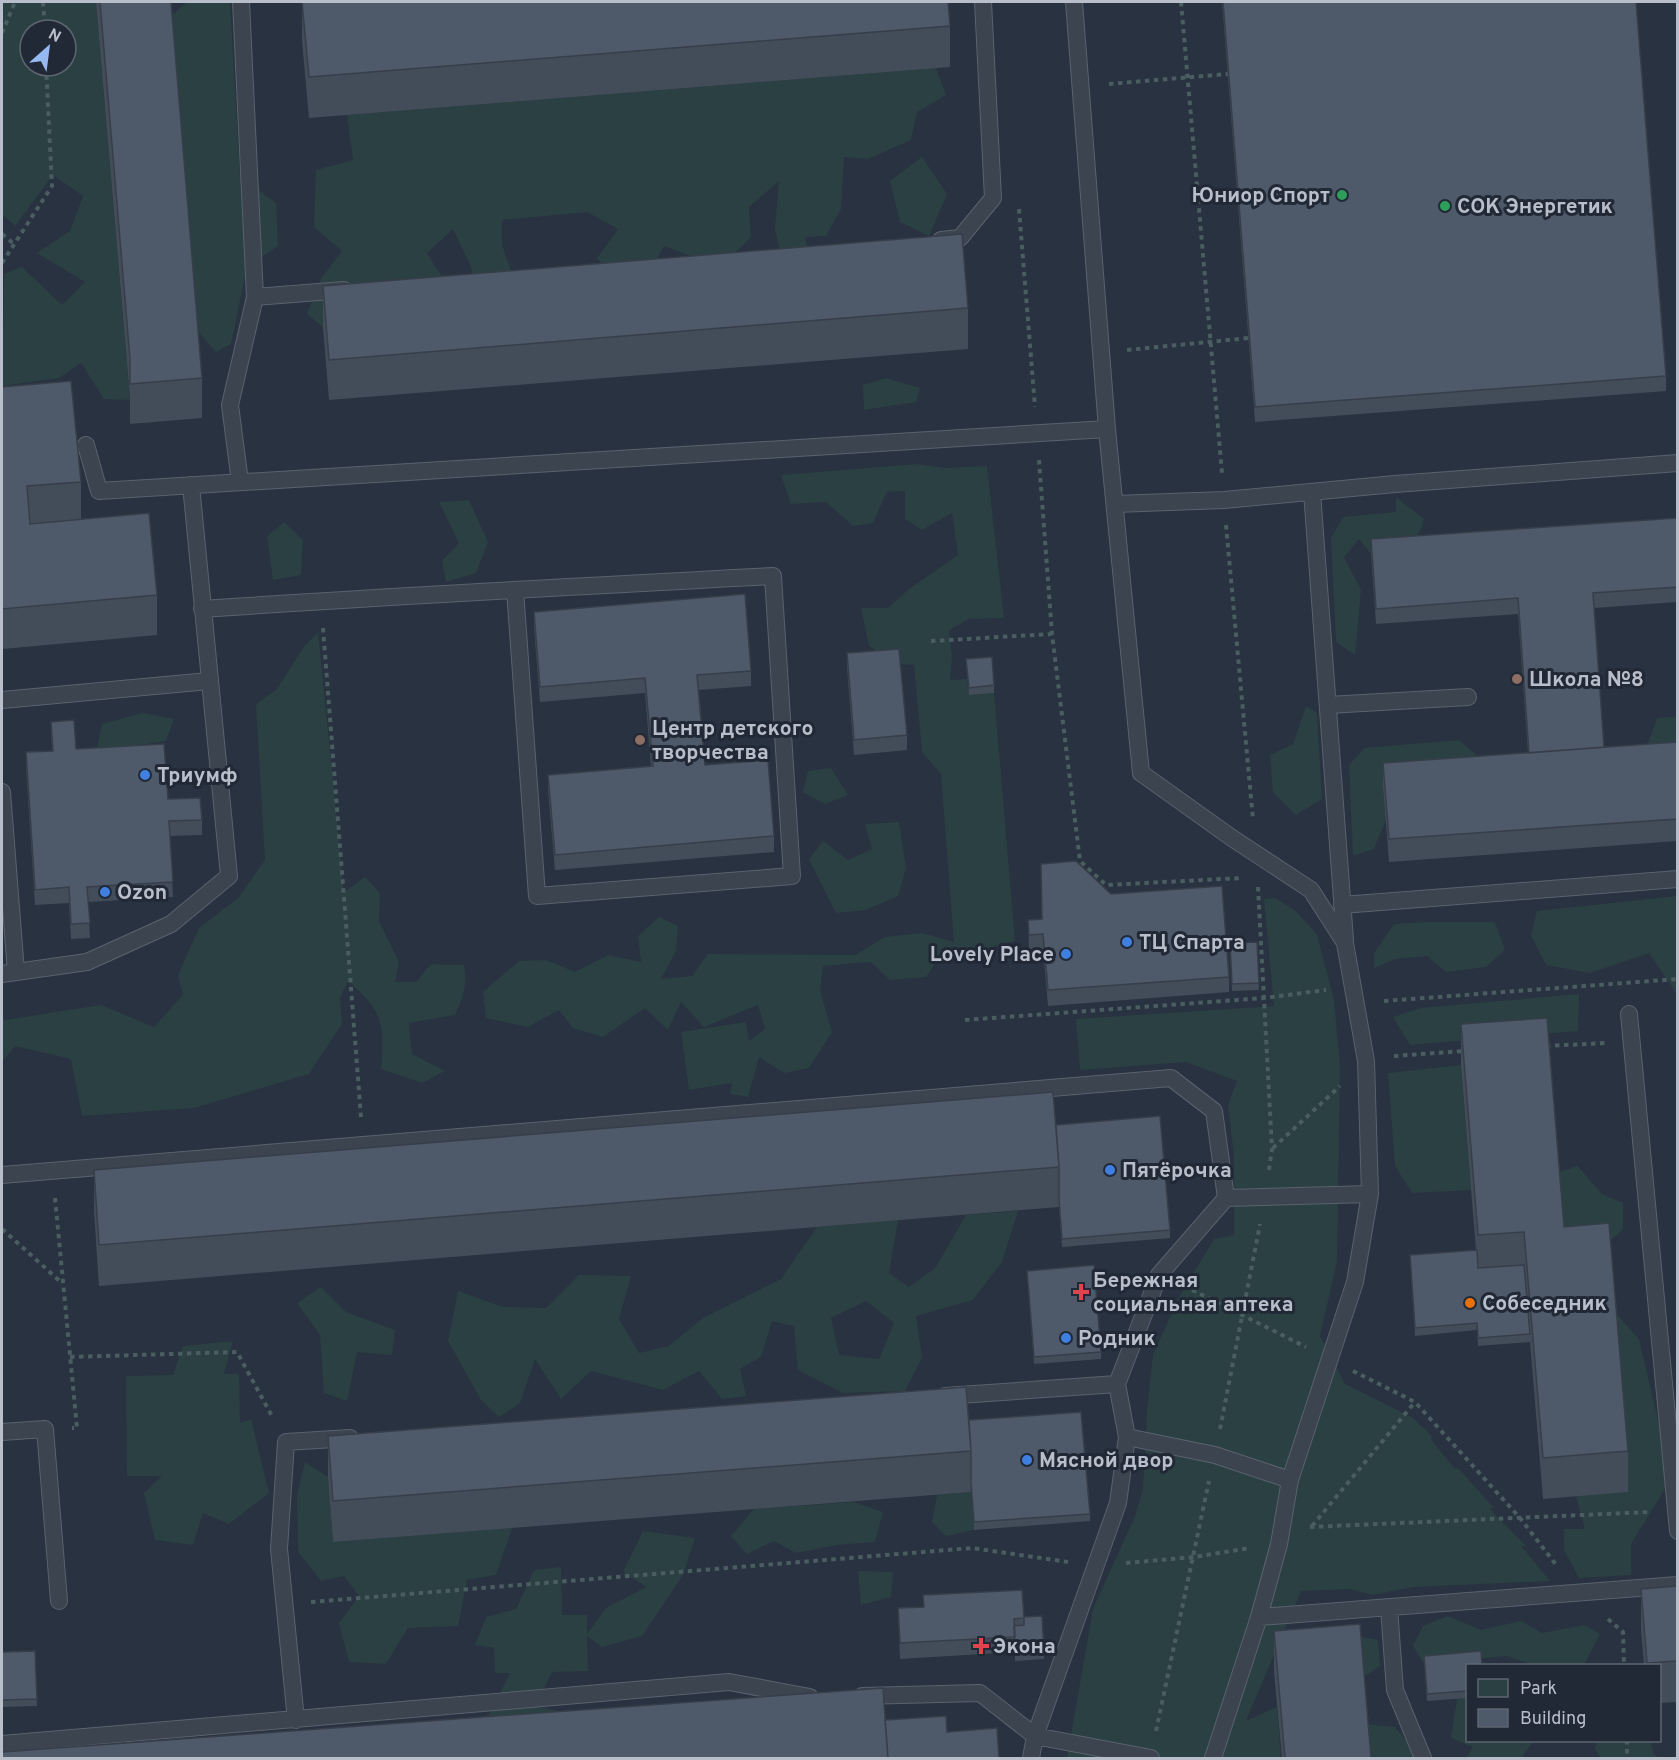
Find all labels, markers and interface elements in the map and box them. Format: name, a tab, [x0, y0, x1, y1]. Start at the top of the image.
north arrow	[18, 18, 78, 78]
text: N	[44, 25, 64, 48]
place label: Юниор Спорт	[1191, 183, 1330, 210]
marker: Юниор Спорт	[1335, 188, 1349, 202]
place label: СОК Энергетик	[1457, 194, 1613, 221]
marker: СОК Энергетик	[1438, 199, 1452, 213]
place label: Школа №8	[1529, 667, 1644, 694]
marker: Школа №8	[1510, 672, 1524, 686]
place label: Центр детского творчества	[652, 716, 813, 767]
marker: Центр детского творчества	[633, 733, 647, 747]
place label: Триумф	[157, 763, 238, 790]
marker: Триумф	[138, 768, 152, 782]
place label: Ozon	[117, 880, 167, 907]
marker: Ozon	[98, 885, 112, 899]
place label: ТЦ Спарта	[1139, 930, 1245, 957]
marker: ТЦ Спарта	[1120, 935, 1134, 949]
place label: Lovely Place	[930, 942, 1054, 969]
marker: Lovely Place	[1059, 947, 1073, 961]
place label: Пятёрочка	[1122, 1158, 1232, 1185]
marker: Пятёрочка	[1103, 1163, 1117, 1177]
place label: Бережная социальная аптека	[1093, 1268, 1293, 1319]
marker: Бережная социальная аптека	[1074, 1285, 1088, 1299]
place label: Собеседник	[1482, 1291, 1607, 1318]
marker: Собеседник	[1463, 1296, 1477, 1310]
place label: Родник	[1078, 1326, 1156, 1353]
marker: Родник	[1059, 1331, 1073, 1345]
place label: Мясной двор	[1039, 1448, 1173, 1475]
marker: Мясной двор	[1020, 1453, 1034, 1467]
place label: Экона	[993, 1634, 1056, 1661]
marker: Экона	[974, 1639, 988, 1653]
legend	[1466, 1664, 1661, 1742]
text: Park	[1520, 1678, 1557, 1701]
text: Building	[1520, 1708, 1586, 1731]

